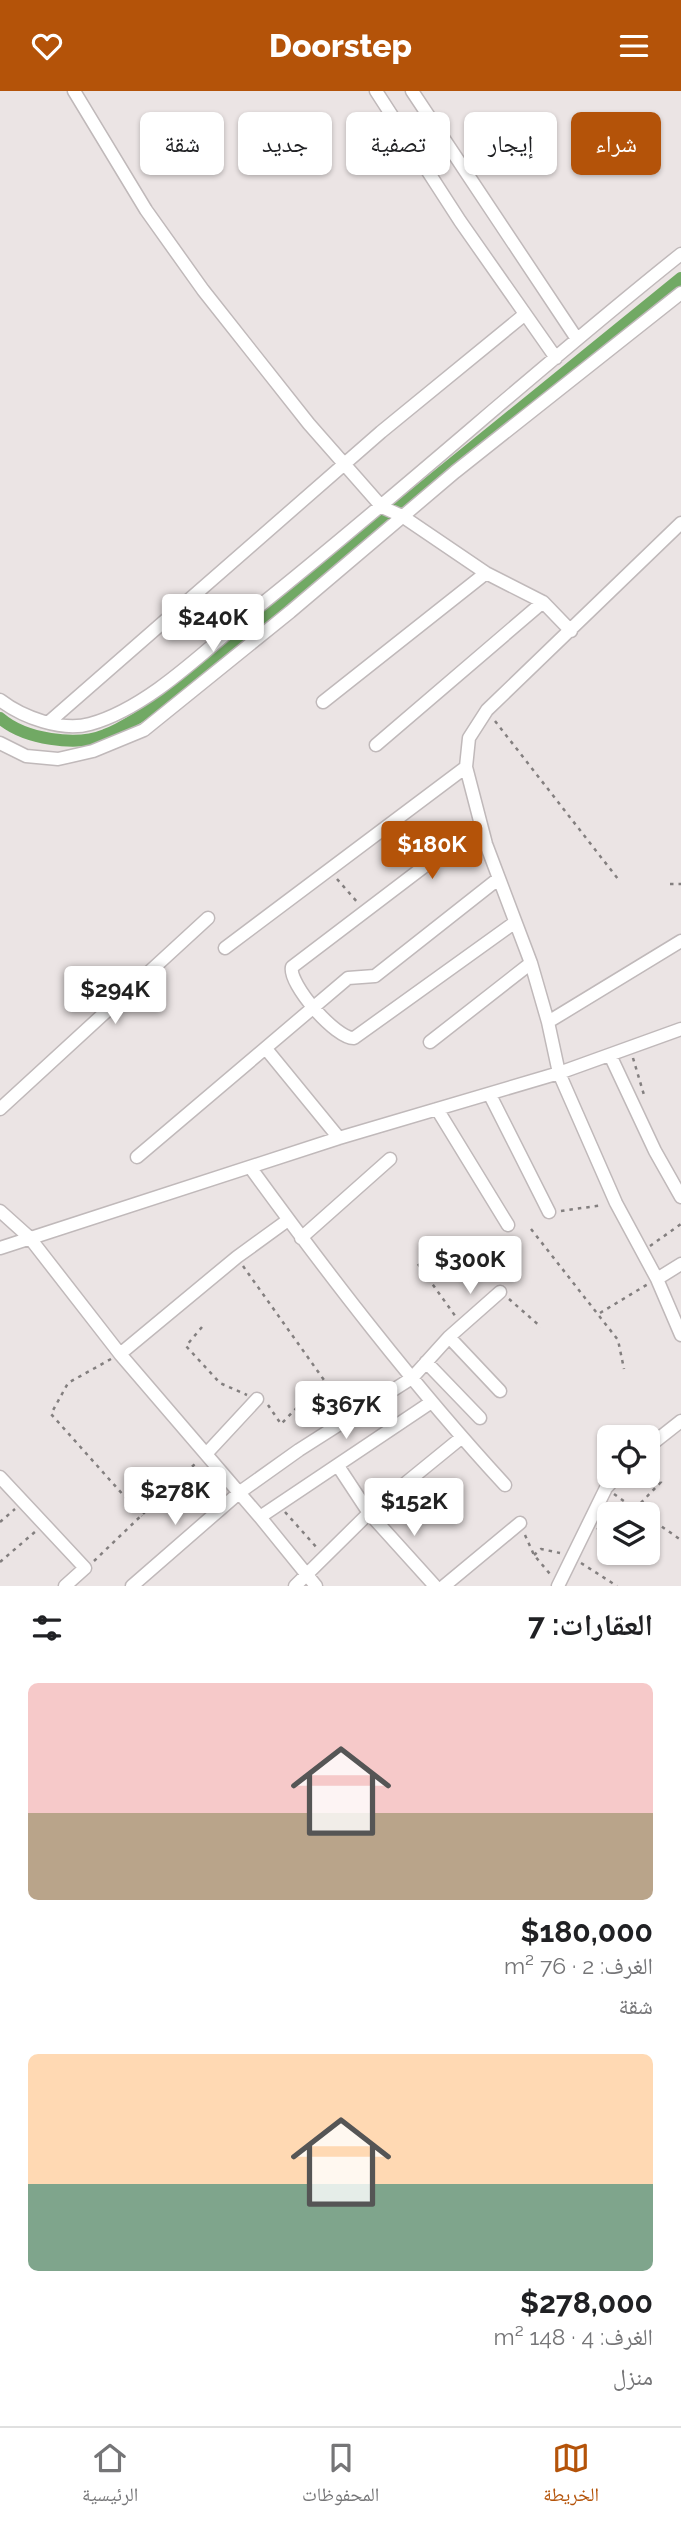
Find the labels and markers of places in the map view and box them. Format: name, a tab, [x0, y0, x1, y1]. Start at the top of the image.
pin: $240K	[164, 595, 262, 654]
pin: $180K	[383, 821, 481, 881]
pin: $294K	[66, 967, 164, 1026]
pin: $300K	[421, 1237, 519, 1296]
pin: $367K	[297, 1381, 395, 1441]
pin: $278K	[126, 1467, 224, 1527]
pin: $152K	[365, 1479, 463, 1538]

